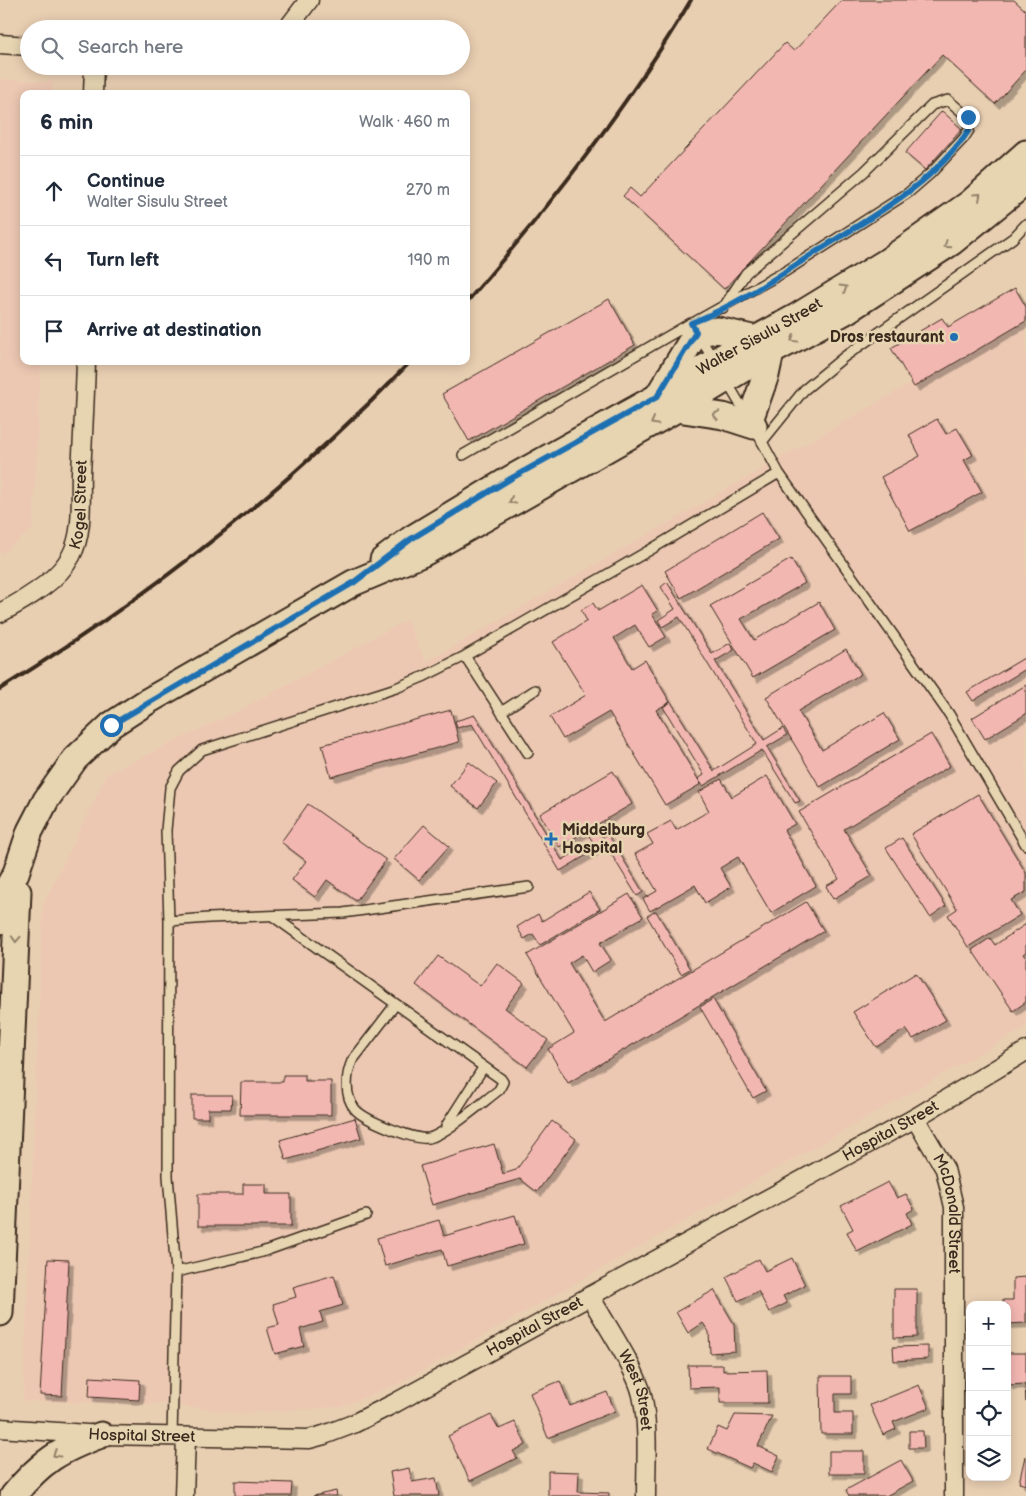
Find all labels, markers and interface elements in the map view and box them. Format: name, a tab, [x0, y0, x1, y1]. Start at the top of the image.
search box	[20, 20, 470, 75]
icon: search	[38, 34, 66, 62]
text: Search here	[78, 36, 183, 59]
route end	[957, 106, 980, 129]
text: 6 min	[40, 110, 93, 135]
text: Walk · 460 m	[359, 113, 450, 132]
text: Continue	[87, 170, 165, 193]
icon: ahead	[40, 177, 68, 205]
text: 270 m	[406, 181, 450, 200]
text: Walter Sisulu Street	[87, 193, 228, 212]
one-way arrow	[973, 193, 982, 202]
one-way arrow	[943, 239, 953, 248]
icon: left	[40, 247, 68, 275]
text: Turn left	[87, 249, 159, 272]
text: 190 m	[408, 251, 450, 270]
one-way arrow	[839, 284, 848, 294]
street label: Walter Sisulu Street	[693, 294, 826, 379]
icon: arrive	[40, 317, 68, 345]
text: Arrive at destination	[87, 319, 262, 342]
place label: Dros restaurant	[830, 328, 945, 347]
marker: Dros restaurant	[948, 331, 960, 343]
one-way arrow	[790, 333, 799, 343]
one-way arrow	[712, 410, 720, 421]
one-way arrow	[650, 416, 659, 426]
street label: Kogel Street	[65, 459, 91, 552]
one-way arrow	[509, 495, 518, 505]
route start	[100, 714, 123, 737]
place label: Middelburg Hospital	[562, 821, 645, 858]
marker: Middelburg Hospital	[544, 832, 558, 846]
one-way arrow	[11, 935, 21, 943]
street label: Hospital Street	[839, 1097, 942, 1165]
street label: McDonald Street	[929, 1150, 964, 1274]
street label: Hospital Street	[483, 1292, 586, 1360]
map controls	[966, 1301, 1011, 1481]
button: +	[966, 1301, 1011, 1346]
button: −	[966, 1346, 1011, 1391]
street label: West Street	[614, 1347, 656, 1431]
button: locate	[966, 1391, 1011, 1436]
street label: Hospital Street	[88, 1425, 195, 1446]
button: layers	[966, 1436, 1011, 1481]
one-way arrow	[53, 1448, 62, 1458]

